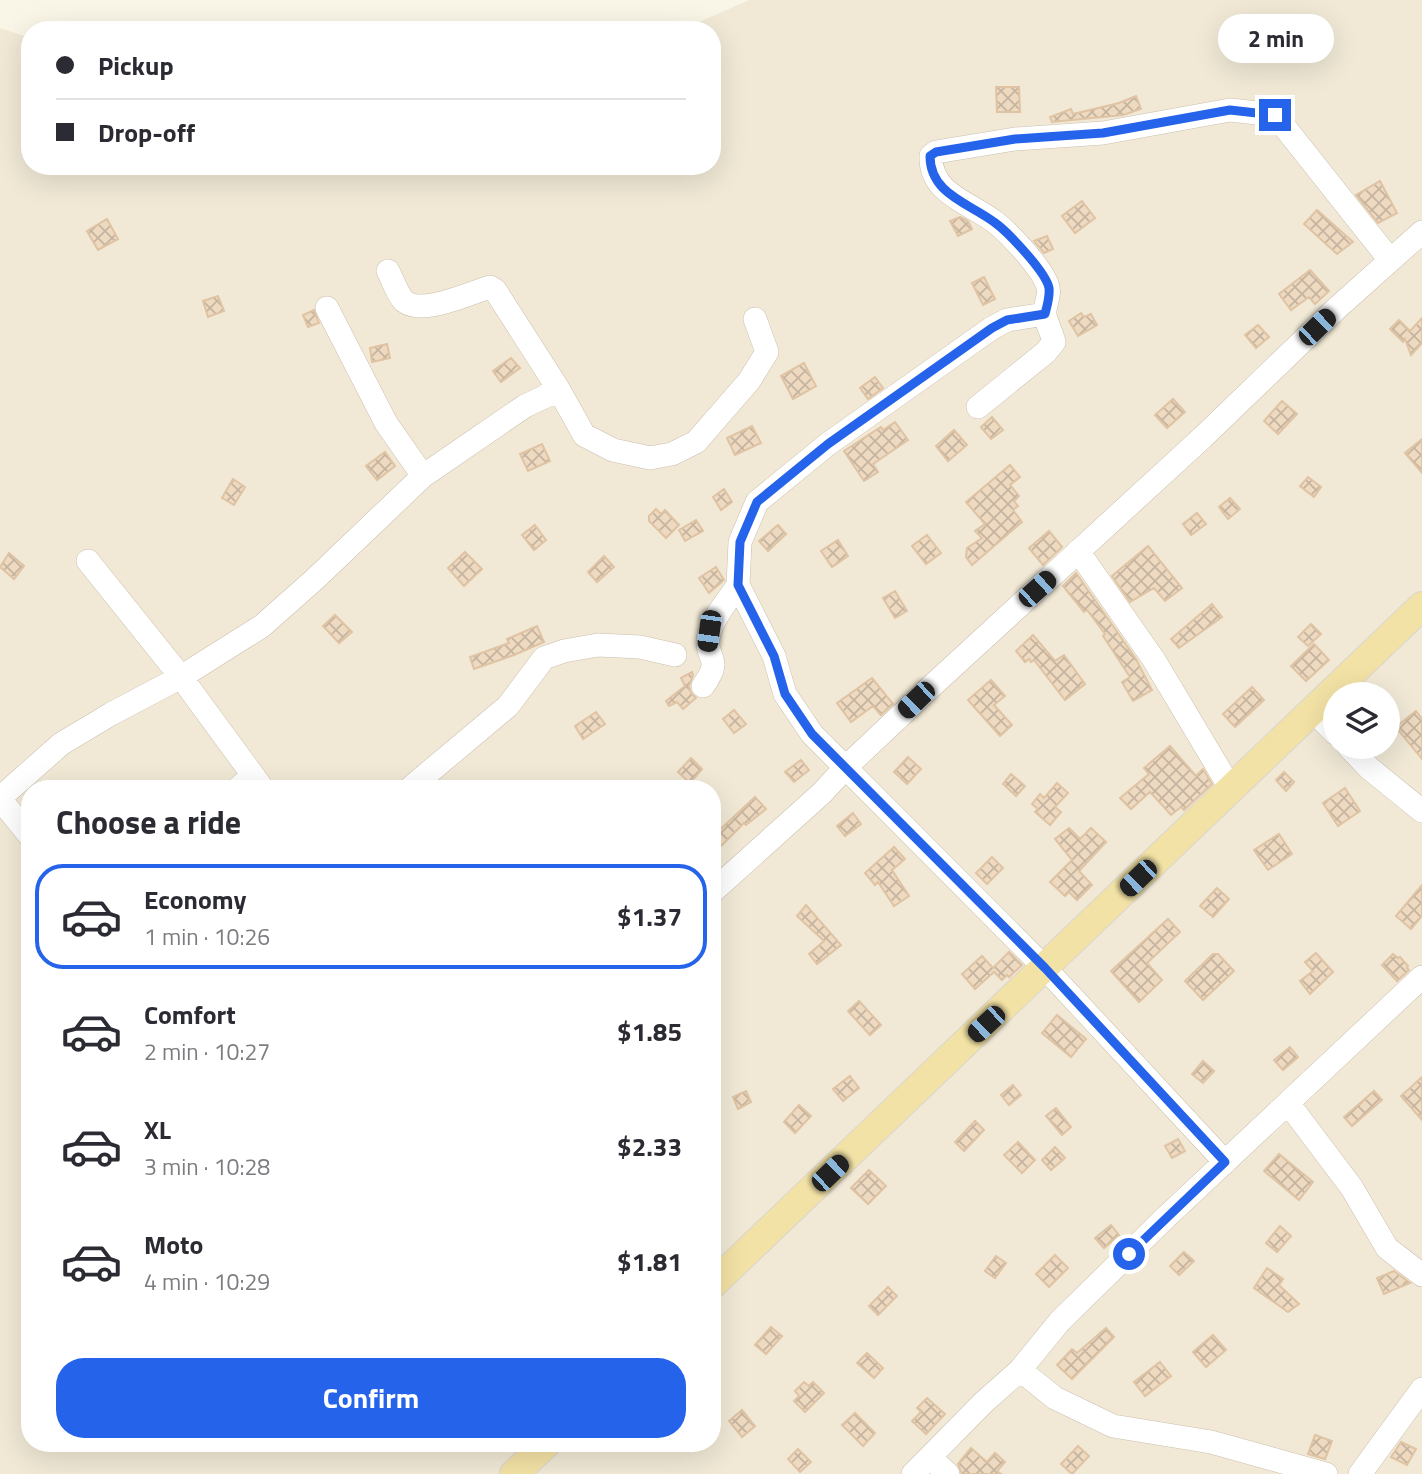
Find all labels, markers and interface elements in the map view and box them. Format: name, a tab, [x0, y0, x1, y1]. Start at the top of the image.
callout: 2 min	[1217, 13, 1333, 62]
text: 2 min	[1248, 21, 1304, 56]
text: Pickup	[98, 46, 174, 85]
route end	[1259, 99, 1291, 131]
text: Drop-off	[98, 113, 195, 152]
car	[1295, 305, 1340, 349]
car	[1015, 567, 1060, 611]
car	[696, 609, 723, 653]
car	[894, 678, 939, 722]
map controls	[1323, 682, 1400, 759]
button: layers	[1323, 682, 1400, 759]
text: Choose a ride	[56, 798, 241, 846]
car	[1116, 856, 1161, 900]
text: Economy	[144, 880, 246, 919]
icon: car	[60, 885, 123, 948]
text: $1.37	[617, 897, 682, 936]
text: 1 min · 10:26	[144, 919, 270, 954]
text: Comfort	[144, 995, 236, 1034]
icon: car	[60, 1000, 123, 1063]
car	[964, 1002, 1009, 1046]
text: $1.85	[617, 1012, 682, 1051]
text: 2 min · 10:27	[144, 1034, 270, 1069]
text: XL	[144, 1110, 171, 1149]
icon: car	[60, 1115, 123, 1178]
text: $2.33	[617, 1127, 682, 1166]
text: 3 min · 10:28	[144, 1149, 270, 1184]
car	[808, 1151, 853, 1195]
text: Moto	[144, 1225, 203, 1264]
icon: car	[60, 1230, 123, 1293]
route start	[1113, 1238, 1145, 1270]
text: $1.81	[617, 1242, 682, 1281]
text: 4 min · 10:29	[144, 1264, 270, 1299]
button: Confirm	[56, 1358, 686, 1438]

